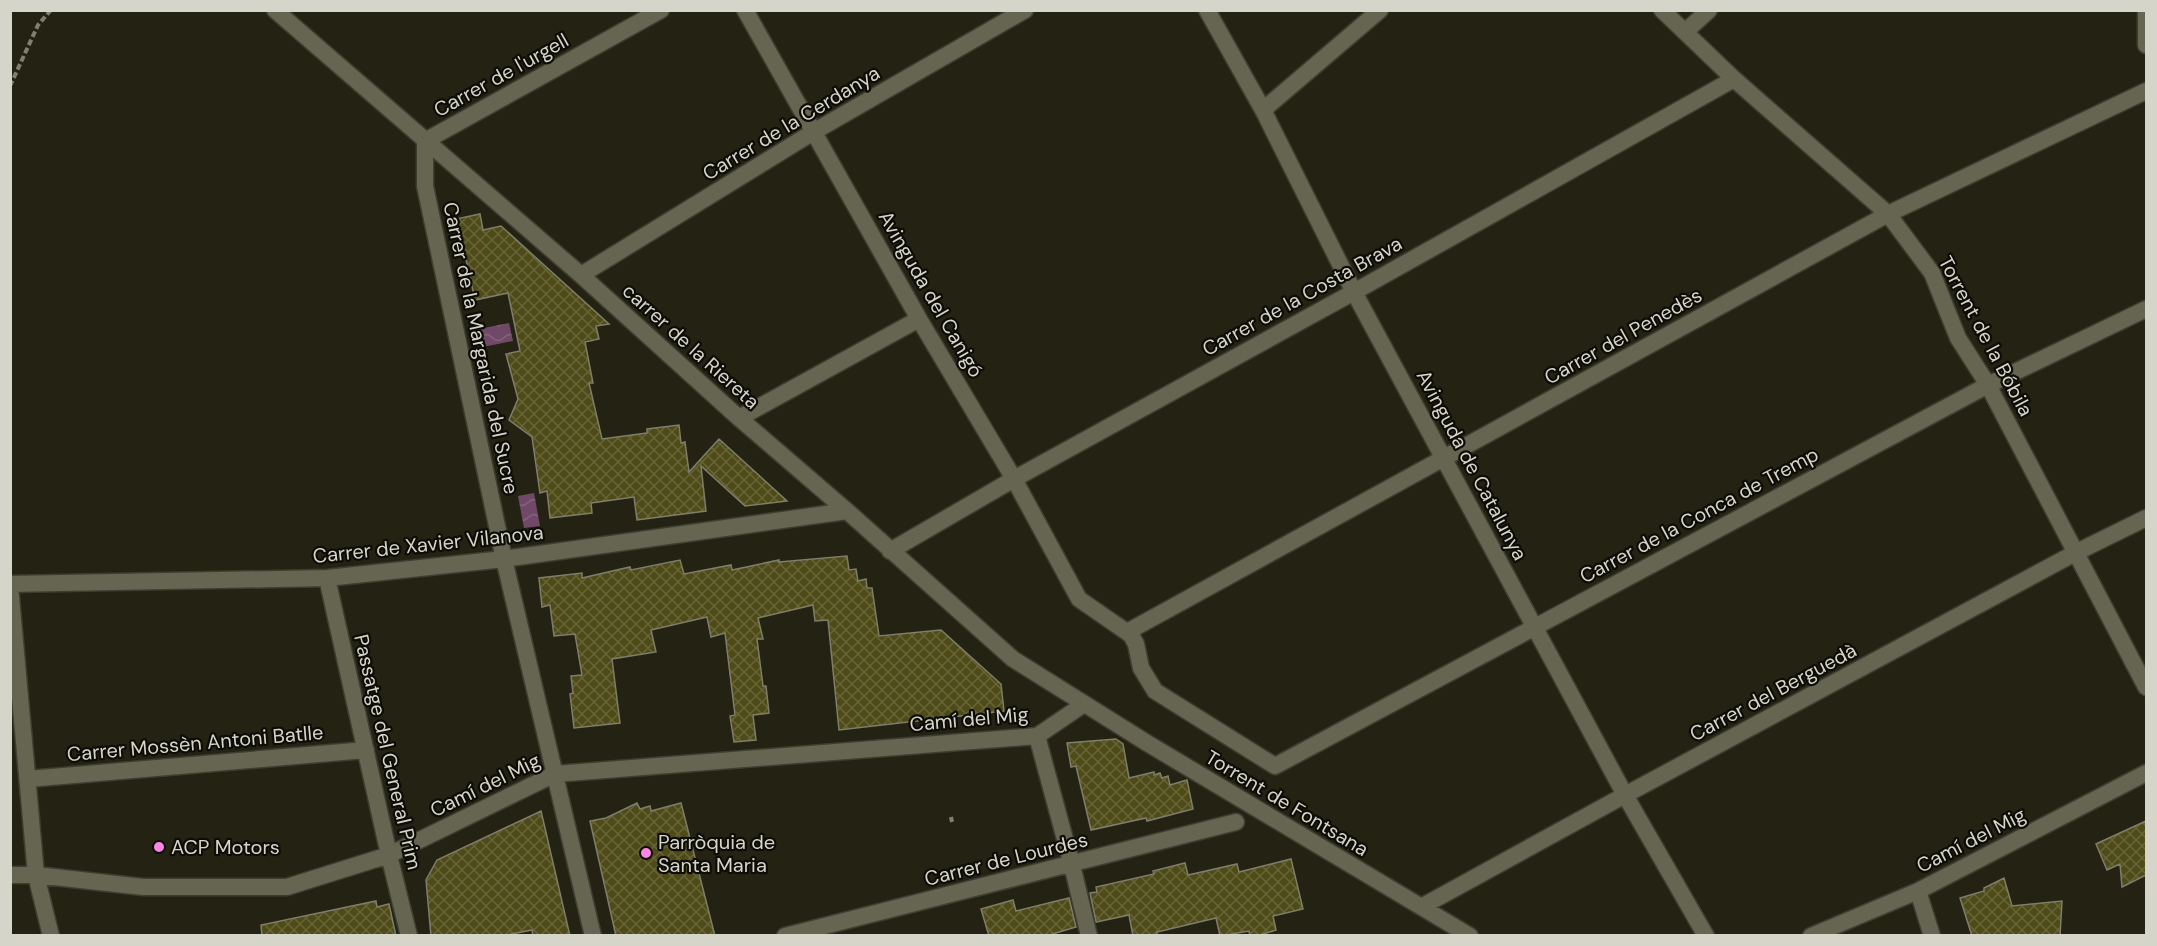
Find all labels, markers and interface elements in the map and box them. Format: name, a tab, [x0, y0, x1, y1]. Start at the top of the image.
street label: Carrer de l'urgell	[429, 27, 573, 123]
street label: Carrer de la Cerdanya	[698, 60, 884, 186]
street label: Carrer de la Margarida del Sucre	[437, 200, 525, 496]
street label: Avinguda del Canigó	[873, 206, 989, 382]
street label: Carrer de la Costa Brava	[1198, 230, 1406, 362]
street label: Torrent de la Bóbila	[1933, 251, 2039, 421]
street label: carrer de la Riereta	[617, 278, 765, 414]
street label: Carrer del Penedès	[1539, 282, 1707, 390]
street label: Avinguda de Catalunya	[1411, 365, 1533, 565]
street label: Carrer de la Conca de Tremp	[1575, 441, 1823, 589]
street label: Carrer de Xavier Vilanova	[311, 519, 545, 569]
street label: Passatge del General Prim	[348, 632, 428, 872]
street label: Carrer del Berguedà	[1685, 637, 1861, 747]
street label: Camí del Mig	[908, 701, 1030, 737]
street label: Carrer Mossèn Antoni Batlle	[66, 719, 324, 767]
street label: Torrent de Fontsana	[1201, 744, 1373, 862]
street label: Camí del Mig	[426, 747, 544, 823]
street label: Camí del Mig	[1912, 801, 2030, 879]
street label: Carrer de Lourdes	[922, 826, 1090, 892]
place label: Parròquia de Santa Maria	[658, 829, 775, 878]
place label: ACP Motors	[171, 834, 280, 860]
marker: ACP Motors	[152, 840, 166, 854]
marker: Parròquia de Santa Maria	[639, 846, 653, 860]

